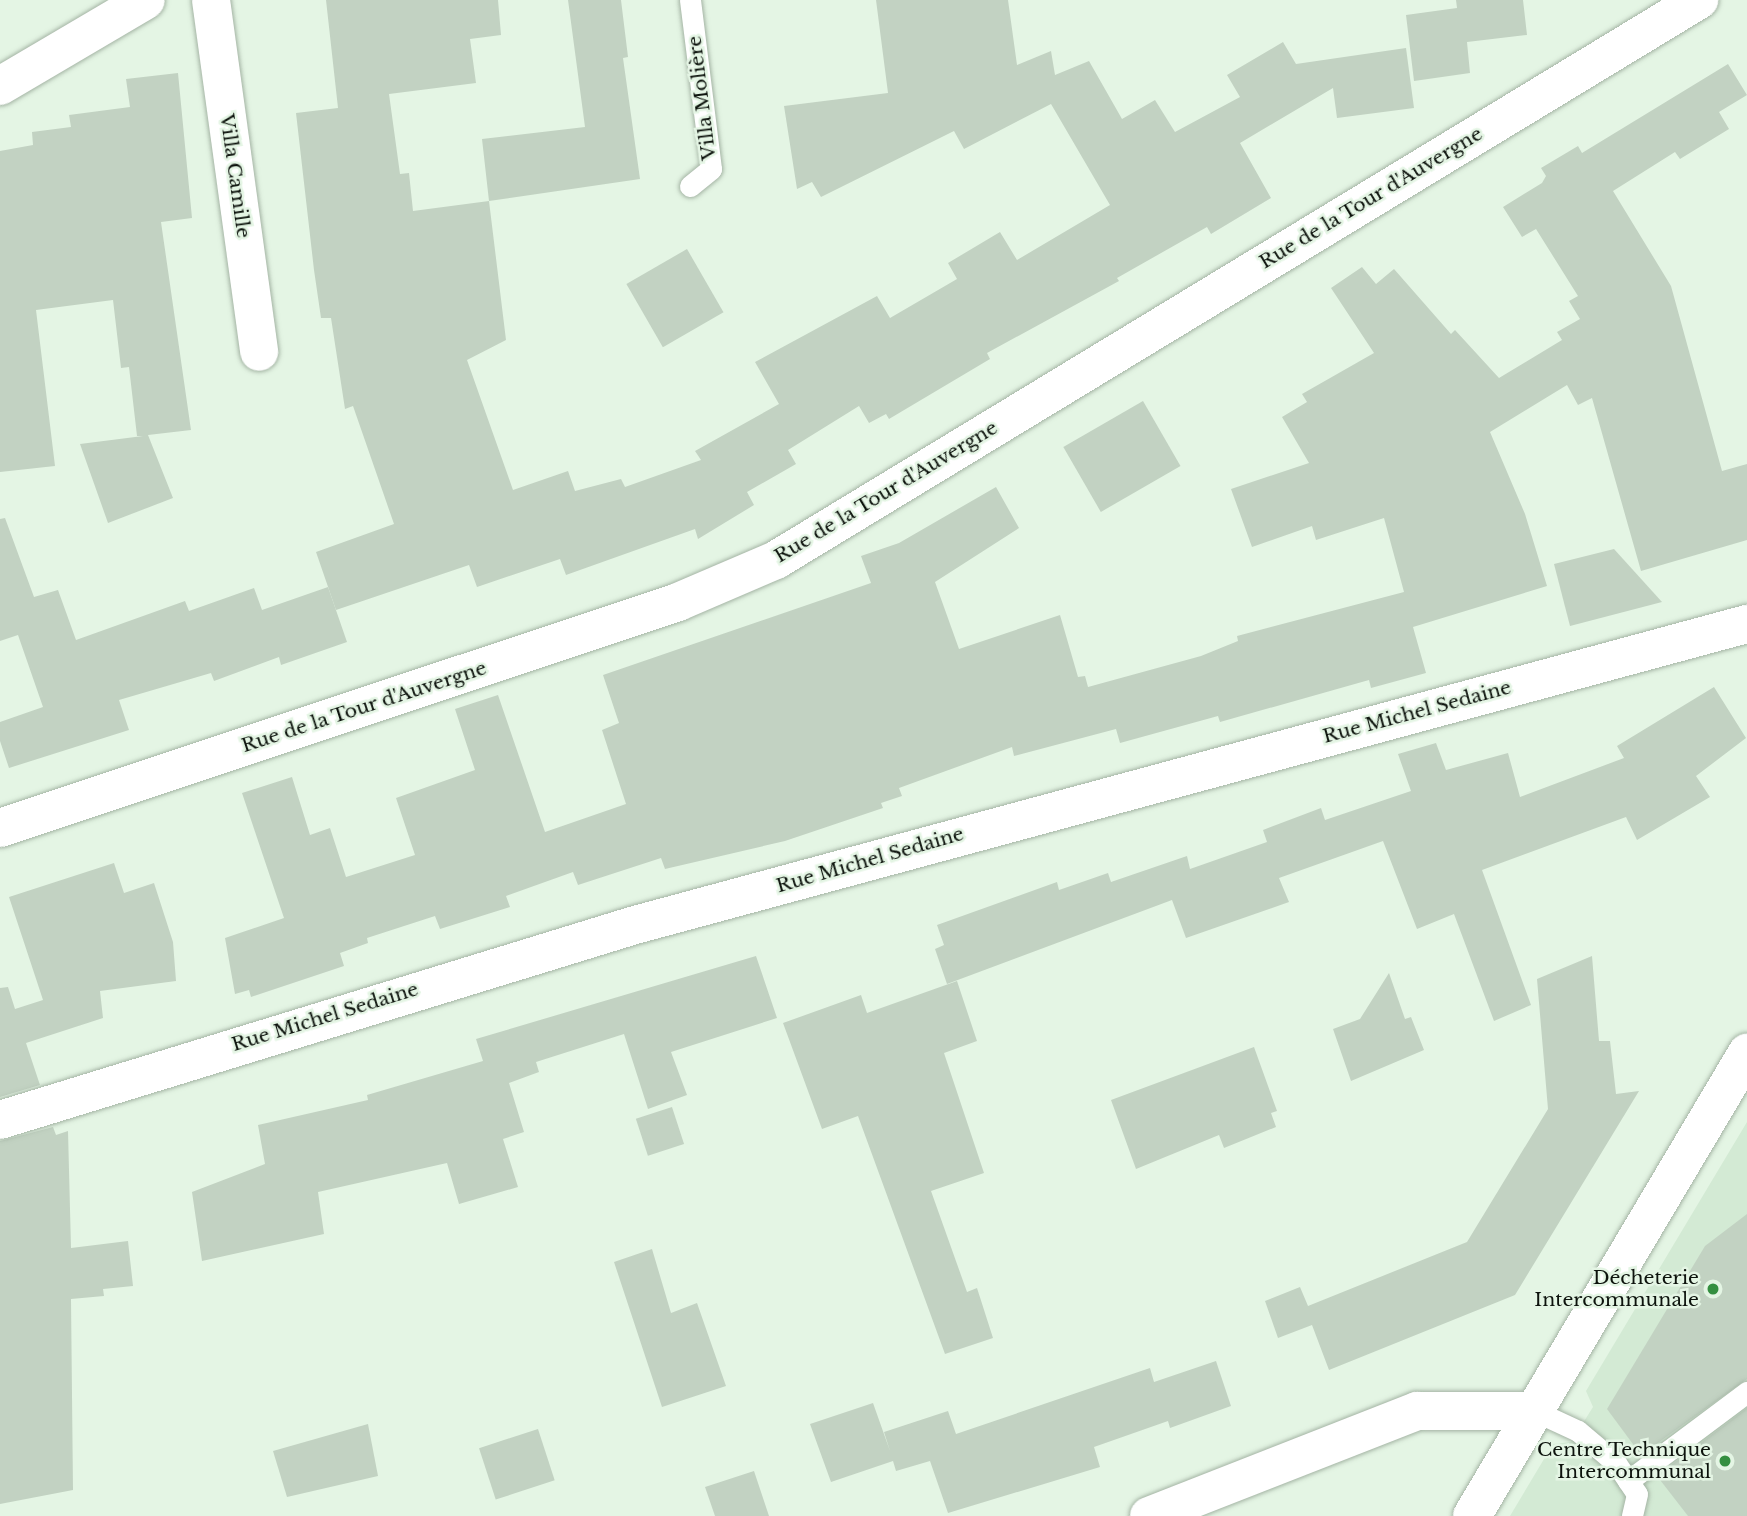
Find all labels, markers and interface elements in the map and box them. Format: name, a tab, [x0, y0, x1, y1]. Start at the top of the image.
street label: Villa Molière	[683, 34, 721, 162]
street label: Villa Camille	[215, 112, 255, 240]
street label: Rue de la Tour d'Auvergne	[1255, 122, 1487, 274]
street label: Rue de la Tour d'Auvergne	[770, 416, 1002, 568]
street label: Rue de la Tour d'Auvergne	[238, 656, 490, 758]
street label: Rue Michel Sedaine	[1320, 676, 1514, 748]
street label: Rue Michel Sedaine	[774, 822, 966, 898]
street label: Rue Michel Sedaine	[229, 978, 421, 1056]
place label: Décheterie Intercommunale	[1534, 1267, 1699, 1311]
marker: Décheterie Intercommunale	[1705, 1281, 1721, 1297]
place label: Centre Technique Intercommunal	[1536, 1439, 1711, 1483]
marker: Centre Technique Intercommunal	[1717, 1453, 1733, 1469]

